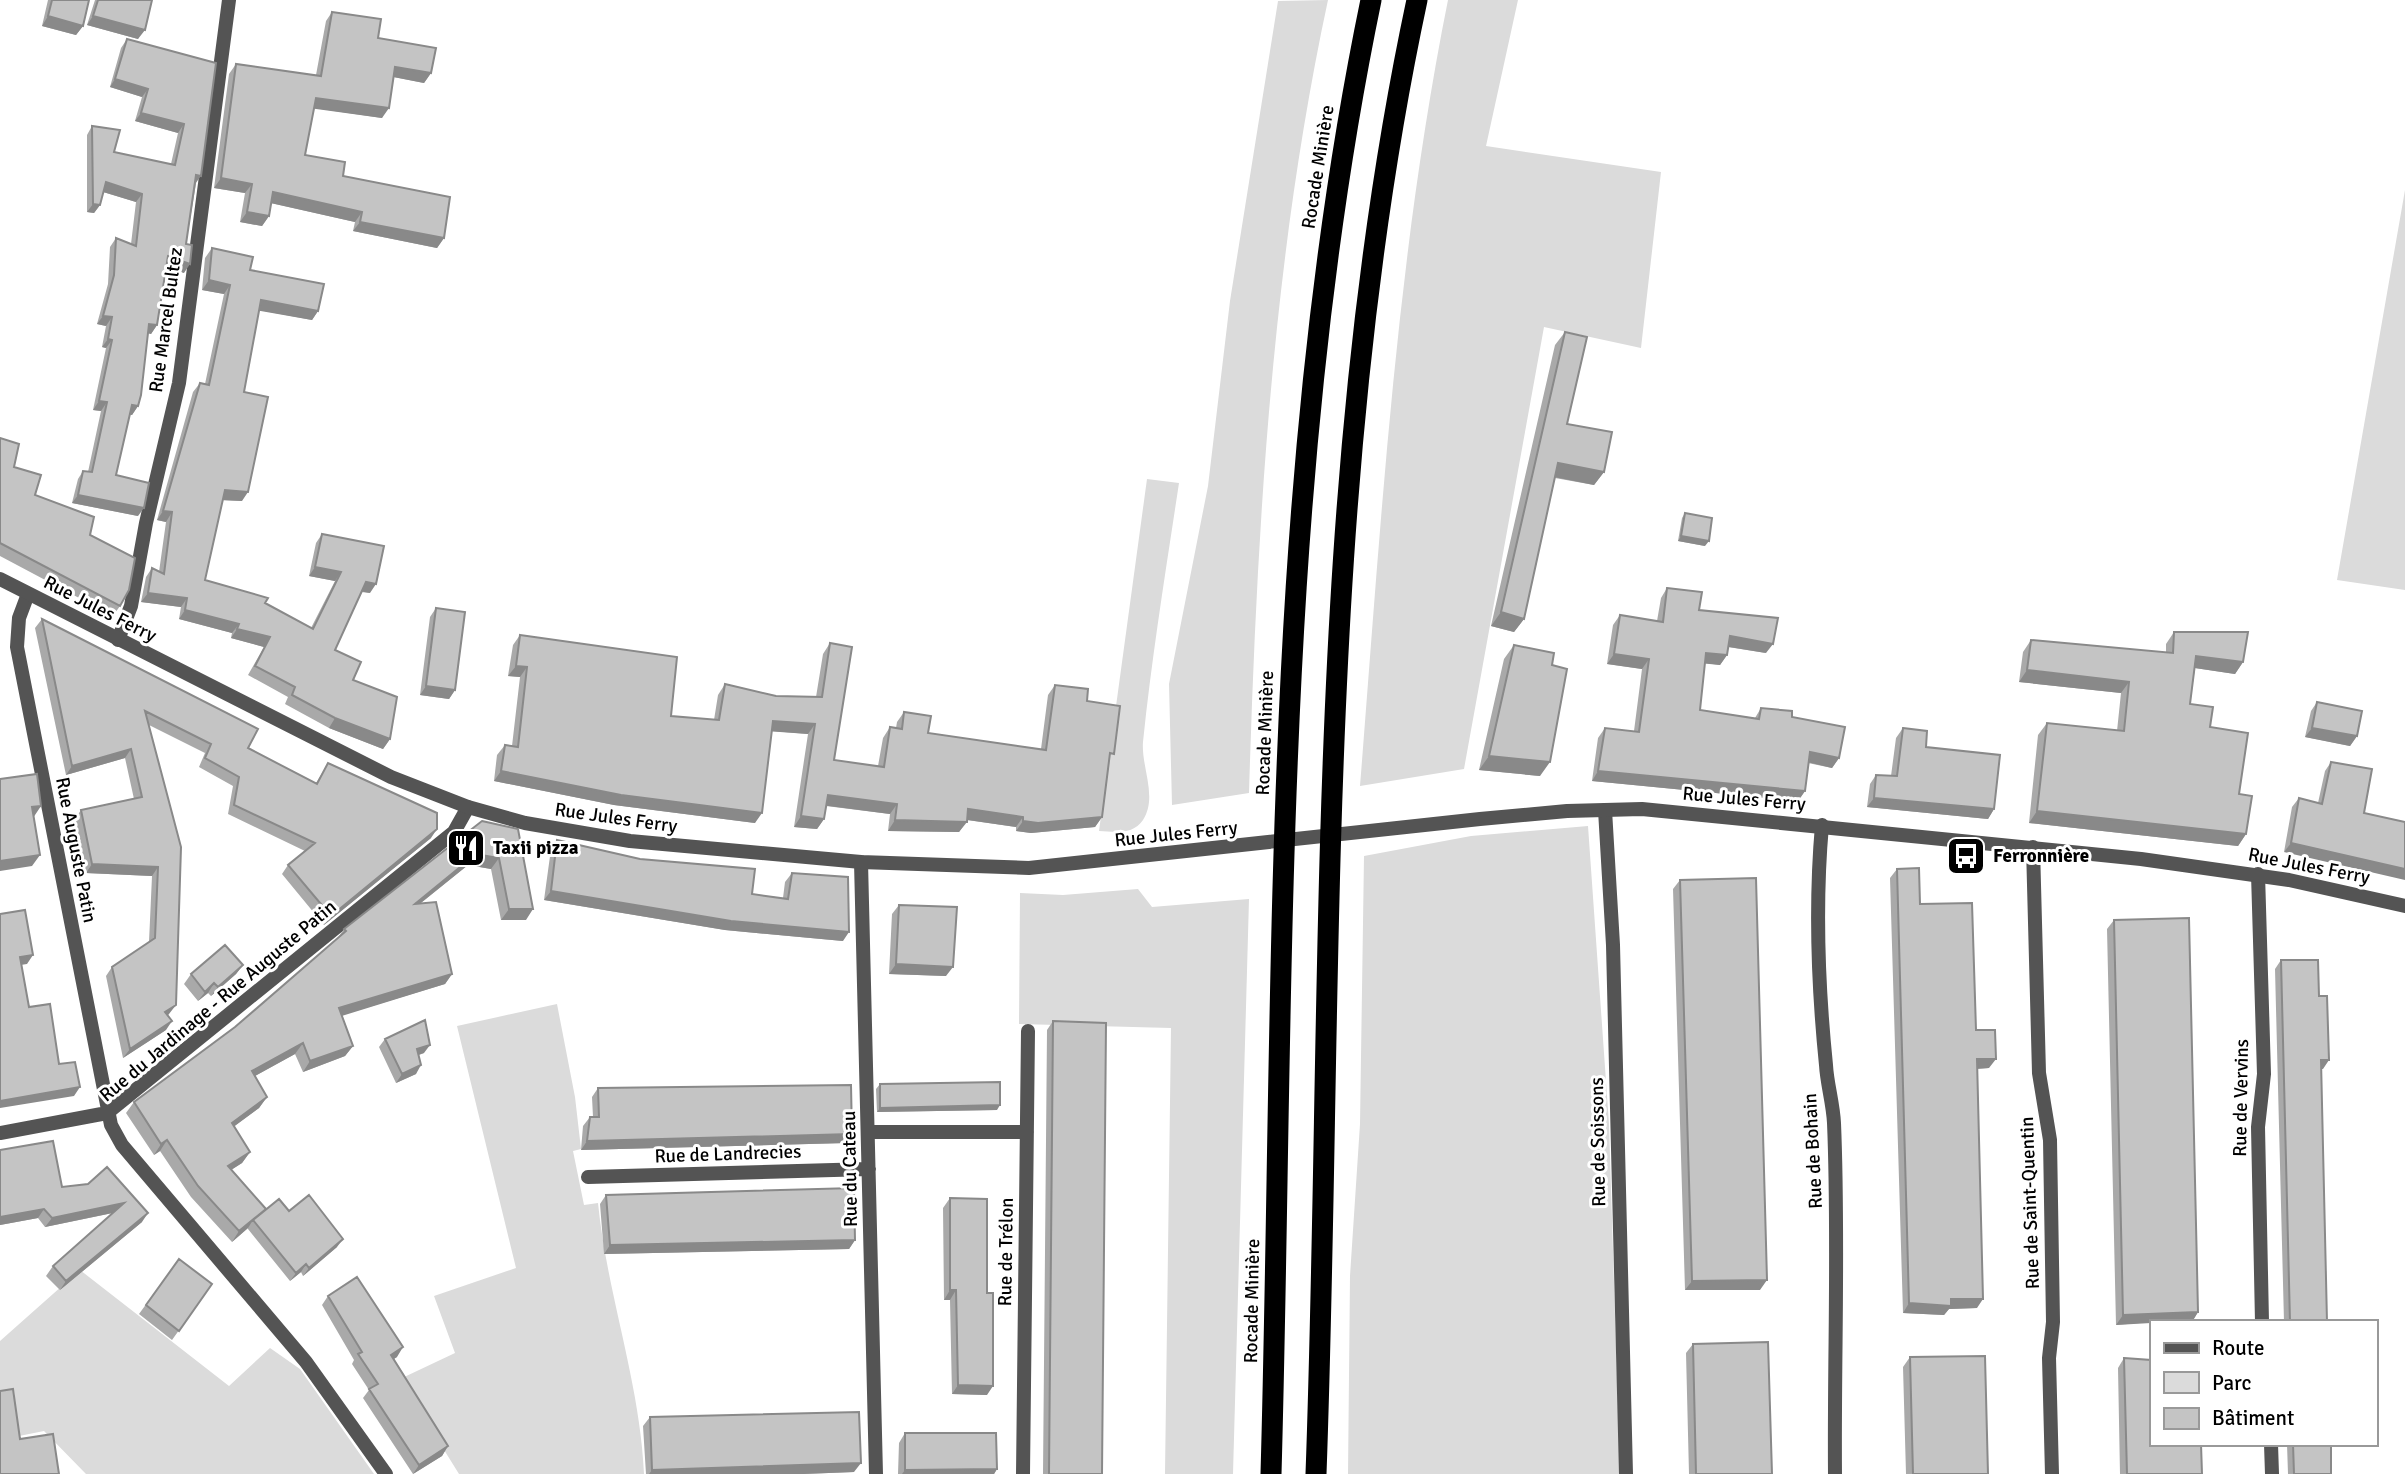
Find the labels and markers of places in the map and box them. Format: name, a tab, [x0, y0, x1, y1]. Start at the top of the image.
restaurant icon: Taxii pizza	[445, 827, 487, 869]
bus stop icon: Ferronnière	[1945, 835, 1987, 877]
place label: Taxii pizza	[493, 836, 579, 860]
place label: Ferronnière	[1993, 844, 2089, 868]

